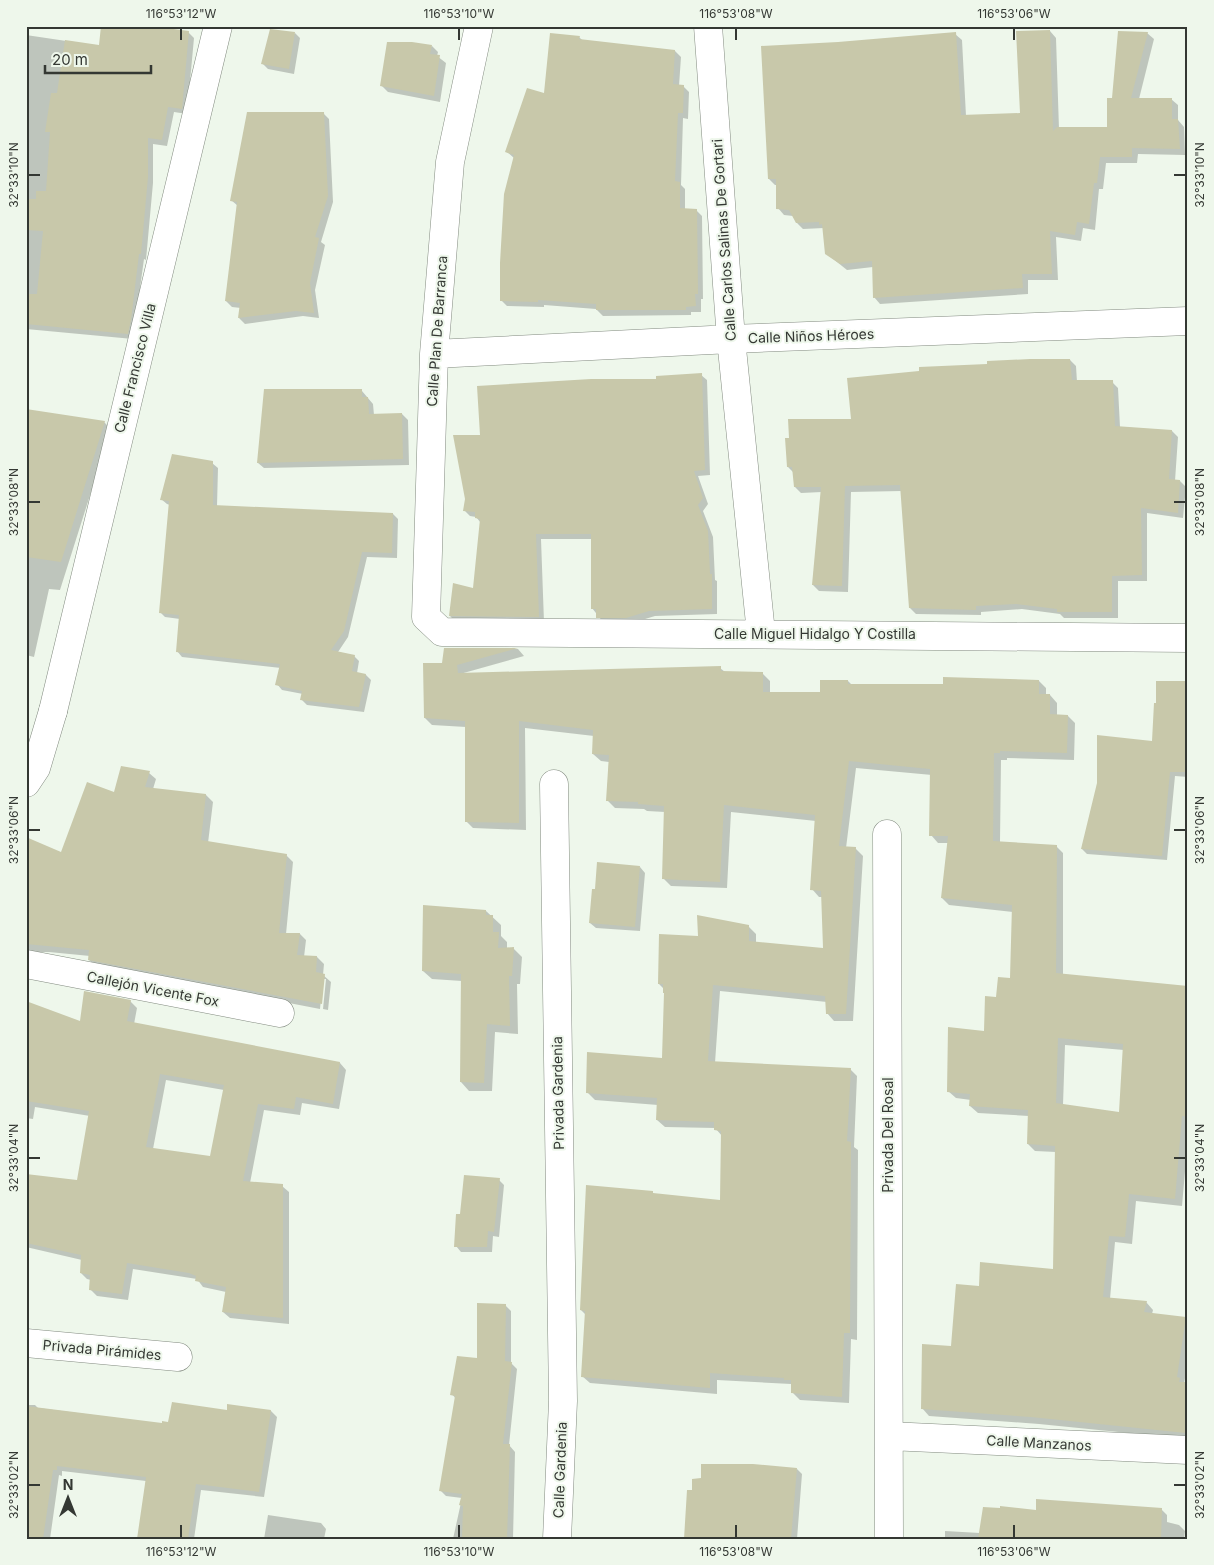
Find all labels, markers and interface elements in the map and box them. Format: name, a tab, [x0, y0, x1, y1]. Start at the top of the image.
text: 116°53'12"W	[146, 6, 216, 21]
text: 116°53'10"W	[424, 6, 495, 21]
text: 116°53'08"W	[699, 6, 773, 21]
text: 116°53'06"W	[977, 6, 1051, 21]
scale bar	[45, 42, 151, 74]
text: 20 m	[52, 50, 88, 69]
street label: Calle Carlos Salinas De Gortari	[708, 138, 739, 342]
text: 32°33'10"N	[6, 142, 21, 208]
text: 32°33'10"N	[1192, 142, 1207, 208]
street label: Calle Plan De Barranca	[423, 255, 450, 407]
street label: Calle Francisco Villa	[110, 301, 159, 434]
street label: Calle Niños Héroes	[747, 325, 874, 346]
text: 32°33'08"N	[6, 468, 21, 536]
text: 32°33'08"N	[1192, 468, 1207, 536]
street label: Calle Miguel Hidalgo Y Costilla	[714, 625, 916, 642]
text: 32°33'06"N	[6, 796, 21, 864]
text: 32°33'06"N	[1192, 796, 1207, 864]
street label: Callejón Vicente Fox	[85, 967, 221, 1010]
street label: Privada Gardenia	[548, 1036, 567, 1150]
street label: Privada Del Rosal	[879, 1077, 896, 1193]
text: 32°33'04"N	[6, 1124, 21, 1192]
text: 32°33'04"N	[1192, 1124, 1207, 1192]
street label: Privada Pirámides	[42, 1336, 162, 1363]
street label: Calle Gardenia	[549, 1421, 570, 1519]
street label: Calle Manzanos	[986, 1431, 1092, 1454]
text: 32°33'02"N	[6, 1451, 21, 1519]
text: 32°33'02"N	[1192, 1451, 1207, 1519]
north arrow	[42, 1472, 92, 1522]
text: N	[63, 1476, 73, 1493]
text: 116°53'12"W	[146, 1544, 216, 1559]
text: 116°53'10"W	[424, 1544, 495, 1559]
text: 116°53'08"W	[699, 1544, 773, 1559]
text: 116°53'06"W	[977, 1544, 1051, 1559]

